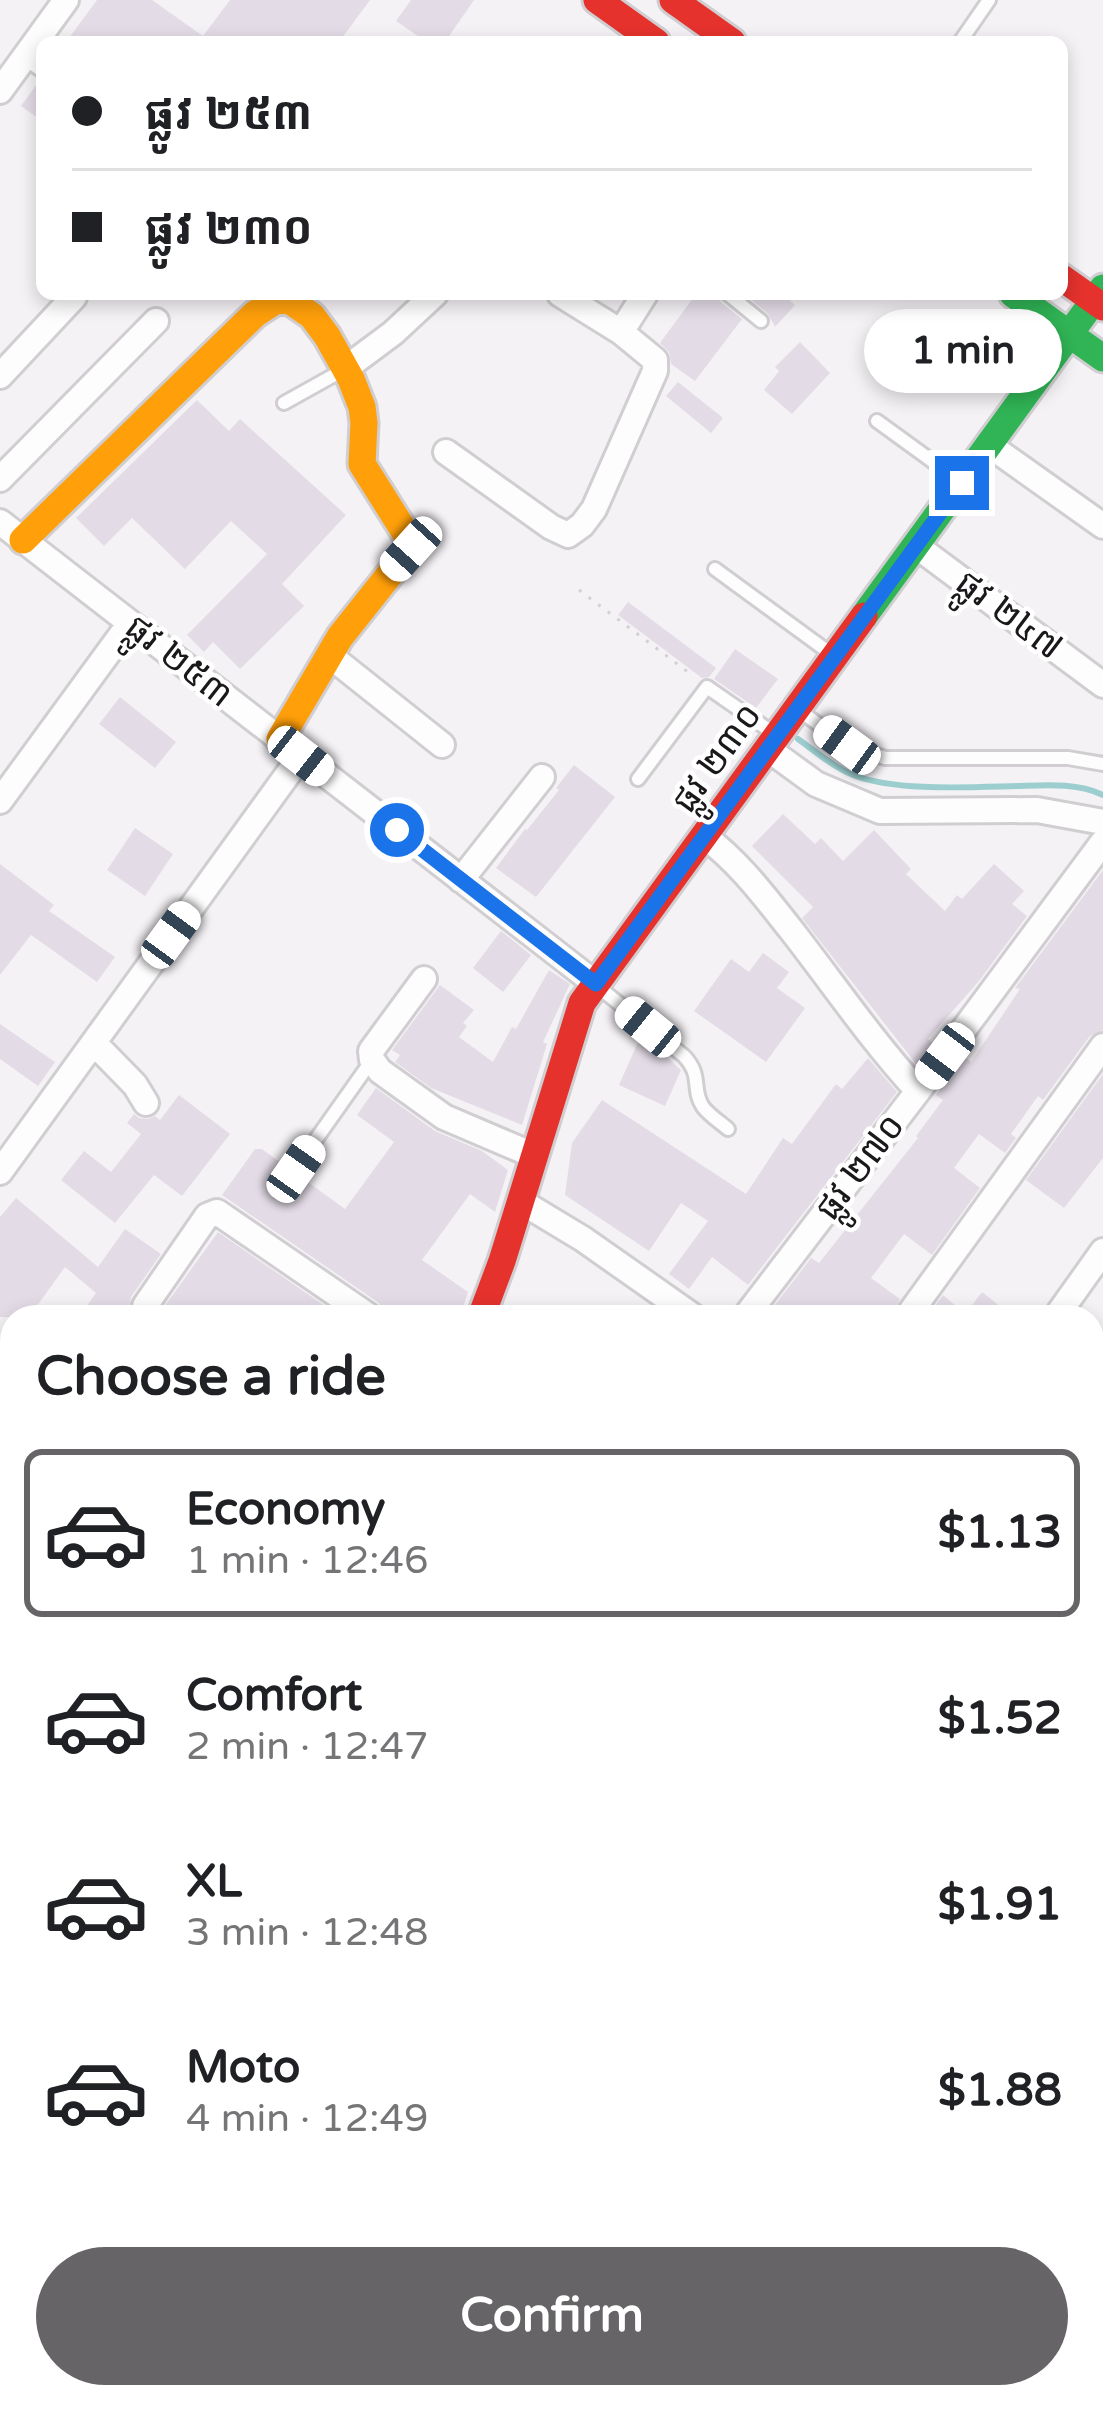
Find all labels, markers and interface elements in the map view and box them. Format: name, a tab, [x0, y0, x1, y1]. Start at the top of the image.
text: ផ្លូវ ២៥៣	[144, 88, 312, 142]
text: ផ្លូវ ២៣០	[144, 203, 313, 257]
callout: 1 min	[863, 309, 1061, 393]
text: 1 min	[911, 327, 1015, 374]
route end	[935, 456, 989, 510]
car	[374, 510, 448, 588]
street label: ផ្លូវ ២៤៧	[942, 561, 1071, 677]
street label: ផ្លូវ ២៥៣	[111, 606, 241, 724]
street label: ផ្លូវ ២៣០	[663, 695, 779, 827]
car	[807, 709, 887, 781]
car	[262, 720, 340, 792]
route start	[370, 803, 424, 857]
car	[135, 895, 207, 975]
car	[609, 990, 687, 1064]
car	[909, 1016, 981, 1096]
street label: ផ្លូវ ២៧០	[806, 1105, 922, 1234]
car	[261, 1129, 331, 1209]
text: Choose a ride	[36, 1344, 386, 1409]
icon: car	[42, 1479, 150, 1587]
text: Economy	[186, 1483, 385, 1537]
text: $1.13	[938, 1506, 1062, 1560]
text: 1 min · 12:46	[186, 1537, 428, 1584]
icon: car	[42, 1665, 150, 1773]
text: Comfort	[186, 1669, 362, 1723]
text: $1.52	[938, 1692, 1062, 1746]
text: 2 min · 12:47	[186, 1723, 428, 1770]
icon: car	[42, 1851, 150, 1959]
text: XL	[186, 1855, 242, 1909]
text: $1.91	[938, 1878, 1062, 1932]
text: 3 min · 12:48	[186, 1909, 428, 1956]
icon: car	[42, 2037, 150, 2145]
text: Moto	[186, 2041, 300, 2095]
text: $1.88	[938, 2064, 1062, 2118]
text: 4 min · 12:49	[186, 2095, 428, 2142]
button: Confirm	[36, 2247, 1068, 2385]

